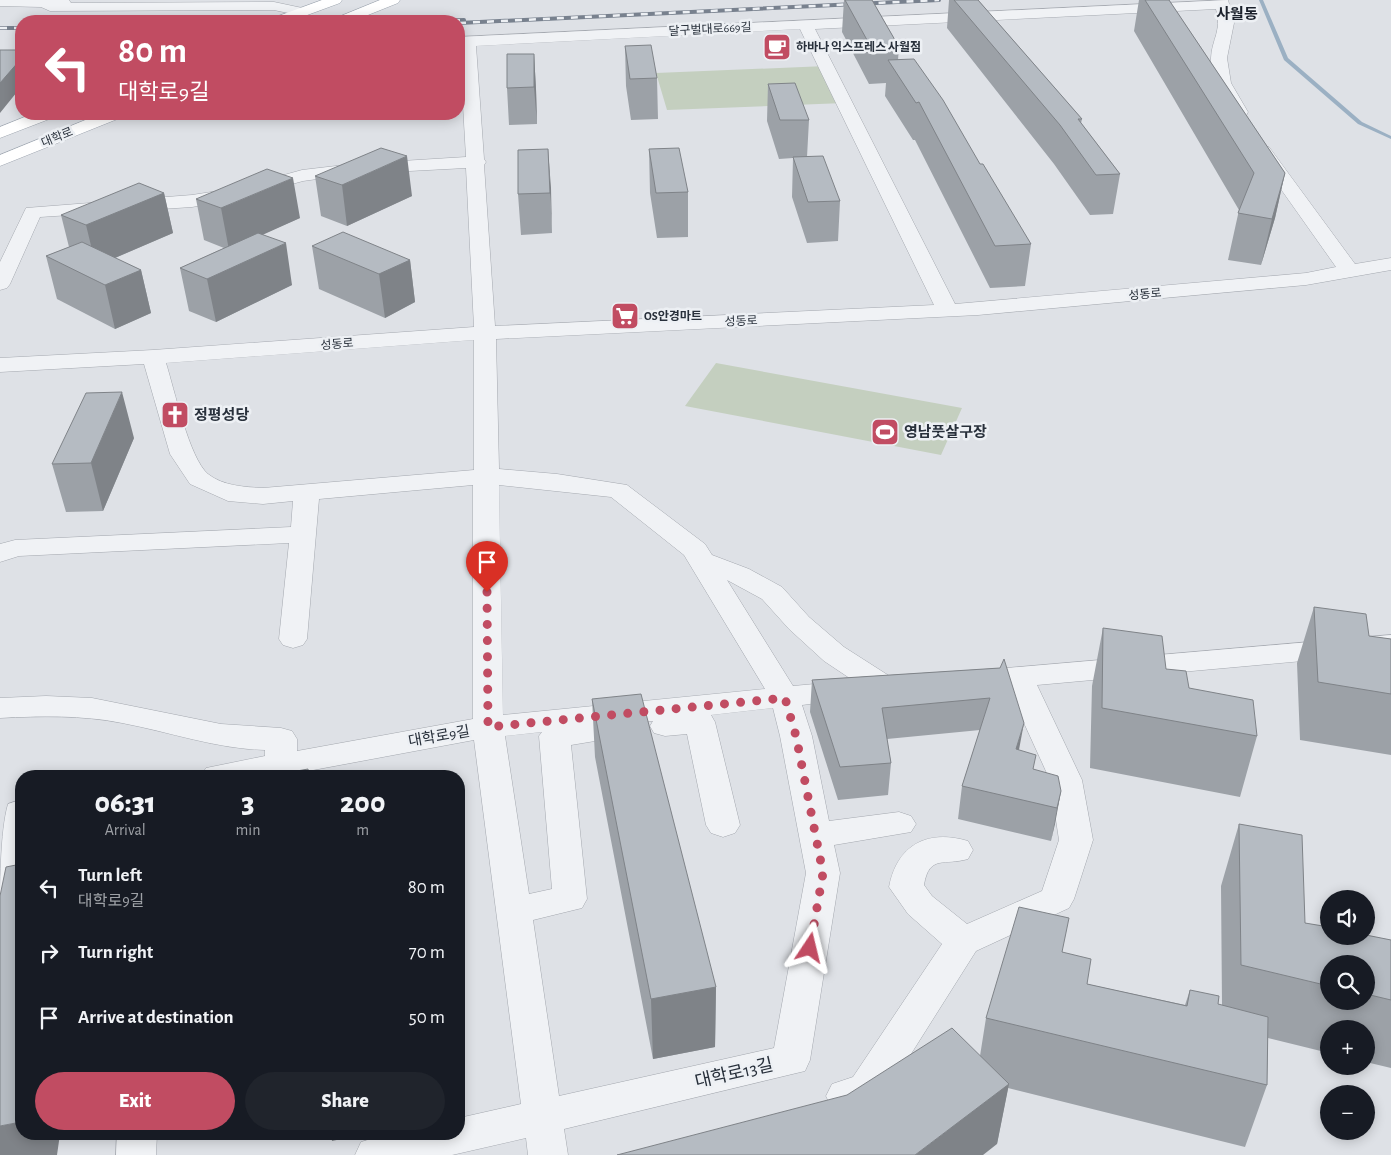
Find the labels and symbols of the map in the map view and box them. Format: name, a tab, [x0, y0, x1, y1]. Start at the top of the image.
district label: 사월동	[1216, 6, 1258, 22]
street label: 달구벌대로669길	[668, 21, 752, 37]
cafe icon: 하바나 익스프레스 사월점	[762, 32, 792, 62]
place label: 하바나 익스프레스 사월점	[796, 41, 921, 53]
street label: 대학로	[39, 124, 75, 149]
street label: 성동로	[1128, 287, 1162, 301]
supermarket icon: OS안경마트	[610, 301, 640, 331]
place label: OS안경마트	[644, 310, 702, 322]
street label: 성동로	[724, 314, 758, 328]
street label: 성동로	[320, 337, 354, 351]
church icon: 정평성당	[160, 400, 190, 430]
place label: 정평성당	[194, 407, 249, 423]
sports icon: 영남풋살구장	[870, 417, 900, 447]
place label: 영남풋살구장	[904, 424, 987, 440]
pin	[466, 541, 508, 592]
street label: 대학로9길	[407, 722, 471, 749]
position arrow	[783, 921, 835, 973]
street label: 대학로13길	[693, 1055, 775, 1092]

